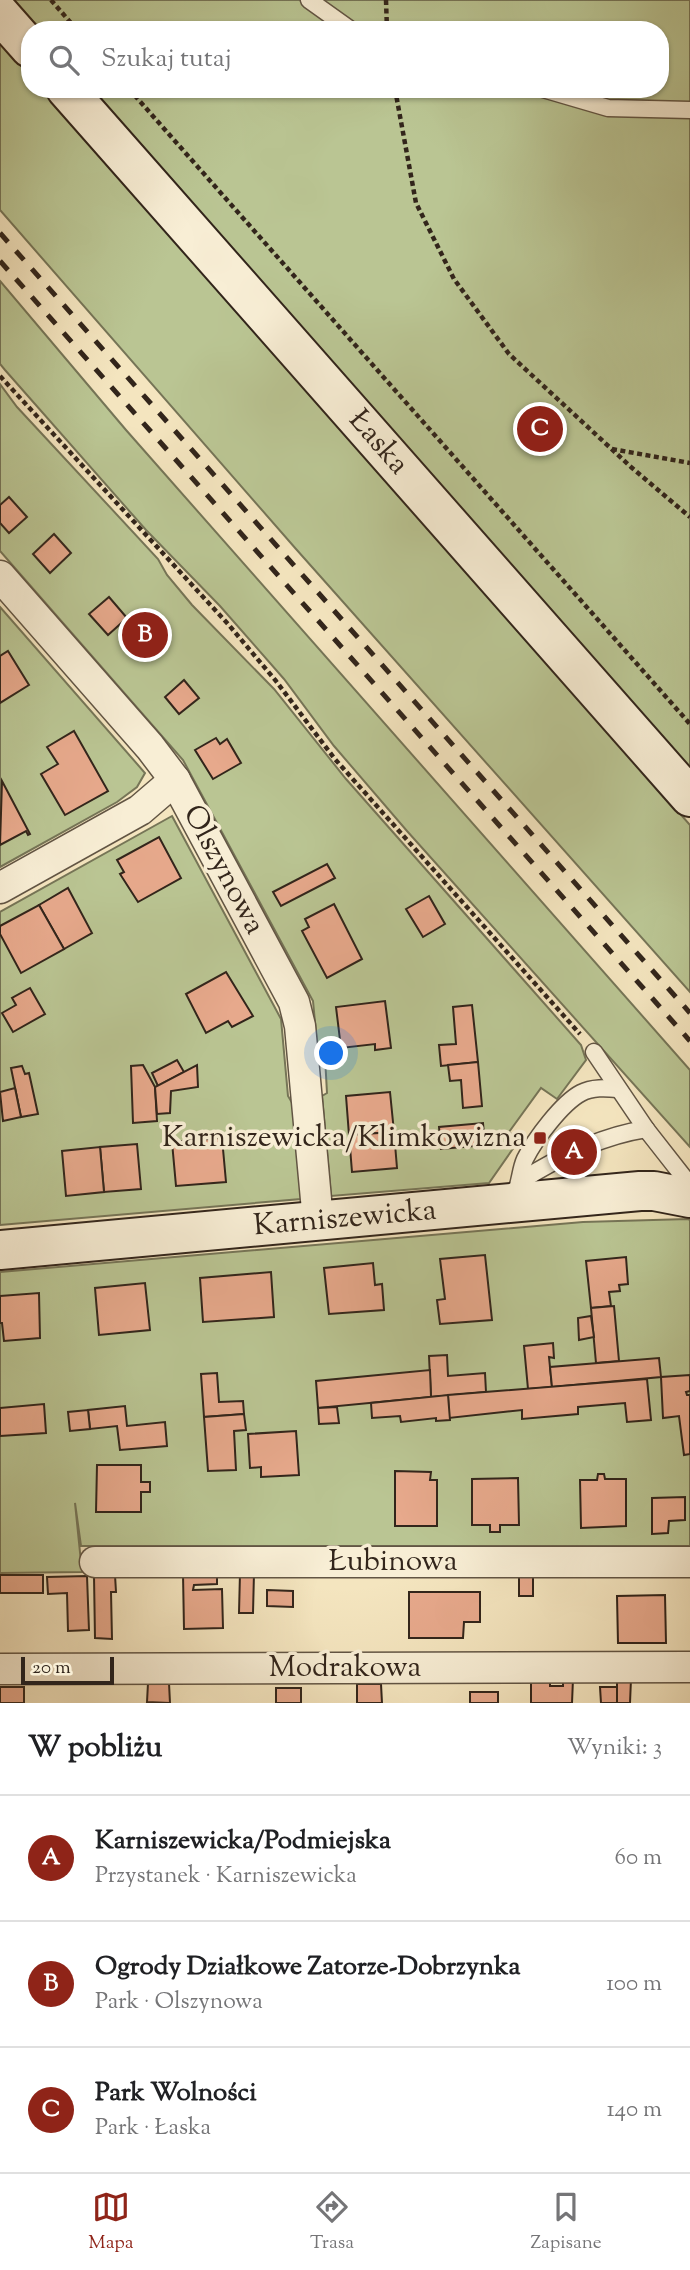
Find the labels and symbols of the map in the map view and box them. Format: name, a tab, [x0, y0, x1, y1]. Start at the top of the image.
street label: Łaska	[338, 401, 419, 485]
pin: C	[517, 403, 563, 455]
pin: B	[122, 609, 168, 661]
street label: Olszynowa	[171, 798, 275, 943]
your location	[314, 1036, 348, 1070]
place label: Karniszewicka/Klimkowizna	[162, 1117, 526, 1160]
pin: A	[551, 1126, 597, 1178]
marker: Karniszewicka/Klimkowizna	[532, 1130, 548, 1146]
street label: Karniszewicka	[252, 1190, 439, 1248]
street label: Łubinowa	[328, 1541, 458, 1584]
street label: Modrakowa	[269, 1647, 422, 1690]
scale bar	[21, 1654, 114, 1686]

